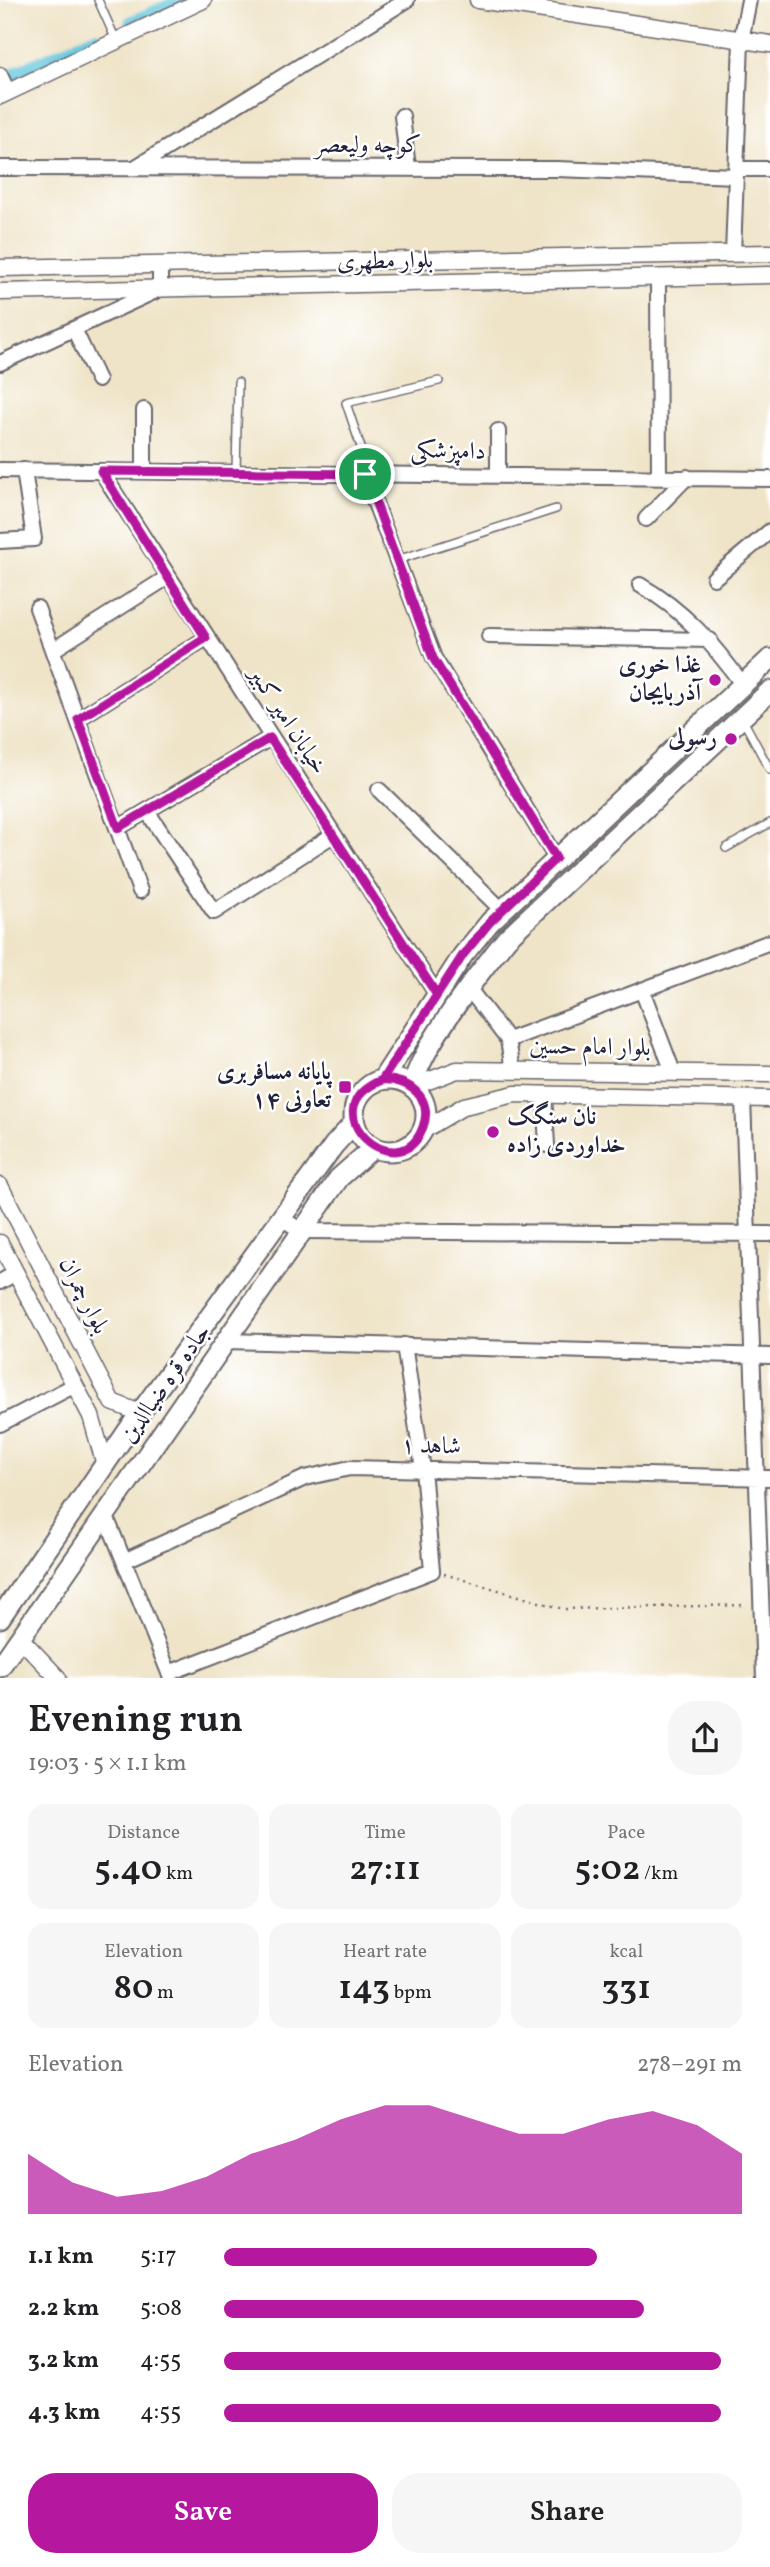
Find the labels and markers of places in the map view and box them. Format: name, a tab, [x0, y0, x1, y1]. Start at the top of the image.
pin	[335, 444, 395, 504]
place label: غذا خوری آذربایجان	[618, 649, 704, 711]
marker: غذا خوری آذربایجان	[707, 672, 723, 688]
place label: رسولی	[667, 722, 717, 756]
marker: رسولی	[723, 731, 739, 747]
place label: پایانه مسافربری تعاونی ۱۴	[217, 1056, 332, 1118]
marker: پایانه مسافربری تعاونی ۱۴	[337, 1079, 353, 1095]
place label: نان سنگک خداوردی زاده	[507, 1100, 626, 1163]
marker: نان سنگک خداوردی زاده	[485, 1124, 501, 1140]

